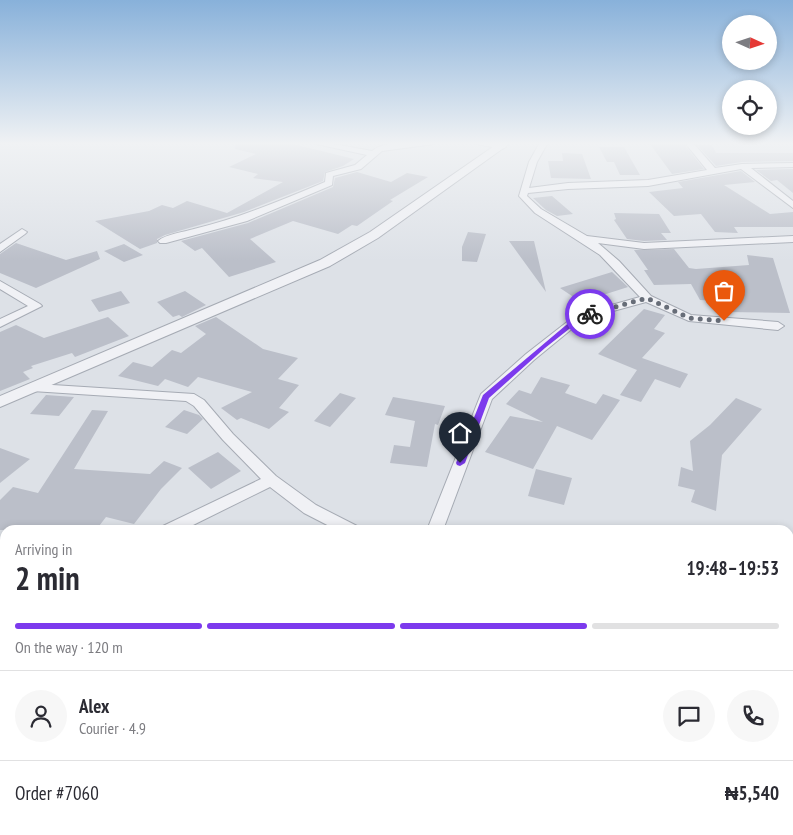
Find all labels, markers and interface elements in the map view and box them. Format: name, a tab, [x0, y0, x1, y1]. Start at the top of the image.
north arrow	[722, 15, 778, 70]
map controls	[722, 15, 777, 135]
button: locate	[722, 80, 777, 135]
pin	[703, 270, 745, 321]
icon: bag	[710, 277, 738, 305]
courier	[565, 289, 615, 339]
icon: bike	[576, 300, 604, 328]
pin	[439, 412, 481, 463]
icon: home	[446, 419, 474, 447]
text: Arriving in	[15, 539, 72, 559]
text: 19:48–19:53	[686, 556, 779, 580]
text: 2 min	[15, 557, 80, 599]
text: On the way · 120 m	[15, 637, 123, 657]
button: person	[15, 690, 67, 742]
button: chat	[663, 690, 715, 742]
button: phone	[727, 690, 779, 742]
text: Alex	[79, 694, 109, 718]
text: Courier · 4.9	[79, 718, 146, 738]
text: Order #7060	[15, 781, 99, 805]
text: ₦5,540	[725, 781, 779, 805]

